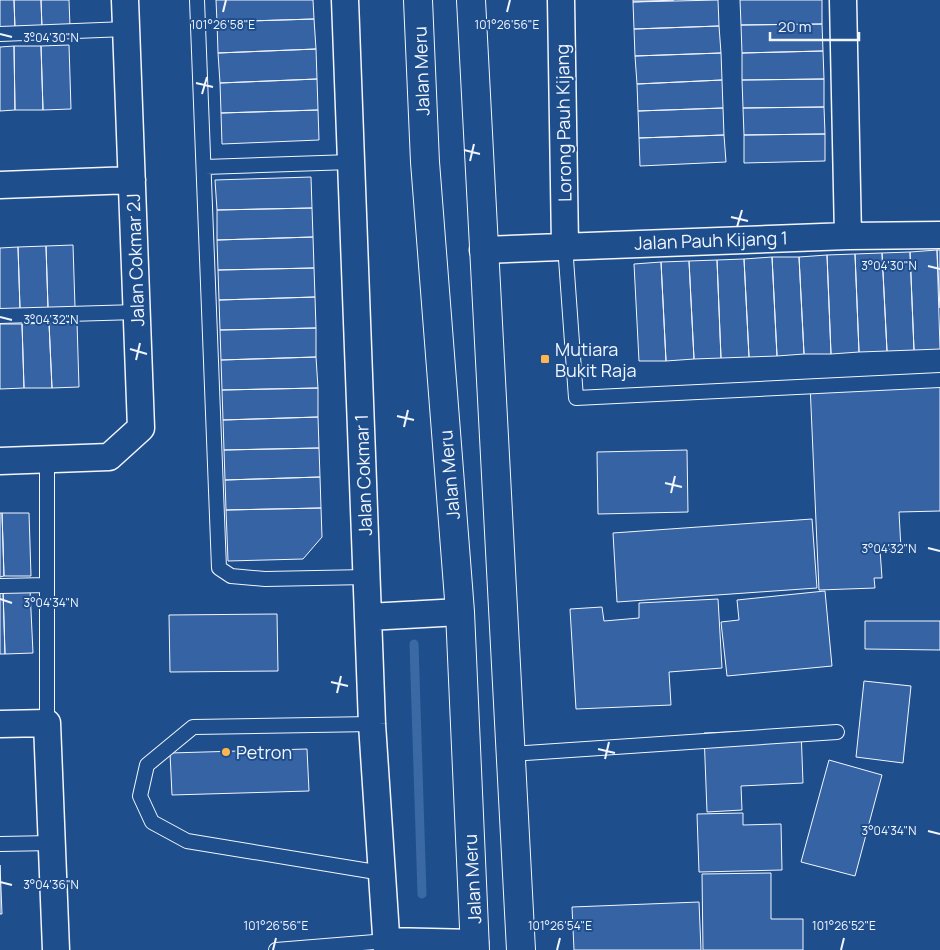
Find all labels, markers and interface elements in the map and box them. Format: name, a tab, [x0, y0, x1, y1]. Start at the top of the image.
scale bar	[770, 10, 859, 42]
text: 101°26'58"E	[191, 16, 255, 33]
text: 101°26'56"E	[475, 16, 540, 33]
text: 20 m	[778, 16, 811, 37]
street label: Jalan Meru	[407, 26, 435, 116]
text: 3°04'30"N	[23, 29, 79, 46]
street label: Lorong Pauh Kijang	[550, 44, 576, 202]
street label: Jalan Cokmar 2J	[121, 193, 149, 327]
street label: Jalan Pauh Kijang 1	[634, 225, 788, 255]
text: 3°04'30"N	[861, 257, 917, 274]
text: 3°04'32"N	[23, 311, 79, 328]
place label: Mutiara Bukit Raja	[555, 337, 637, 382]
marker: Mutiara Bukit Raja	[539, 353, 551, 365]
street label: Jalan Cokmar 1	[349, 414, 377, 536]
street label: Jalan Meru	[433, 429, 465, 521]
text: 3°04'32"N	[861, 540, 917, 557]
text: 3°04'34"N	[24, 594, 78, 611]
place label: Petron	[236, 740, 292, 764]
marker: Petron	[220, 746, 232, 758]
text: 3°04'34"N	[862, 822, 916, 839]
street label: Jalan Meru	[458, 834, 486, 924]
text: 3°04'36"N	[23, 876, 79, 893]
text: 101°26'56"E	[244, 917, 309, 934]
text: 101°26'54"E	[528, 917, 592, 934]
text: 101°26'52"E	[812, 917, 876, 934]

